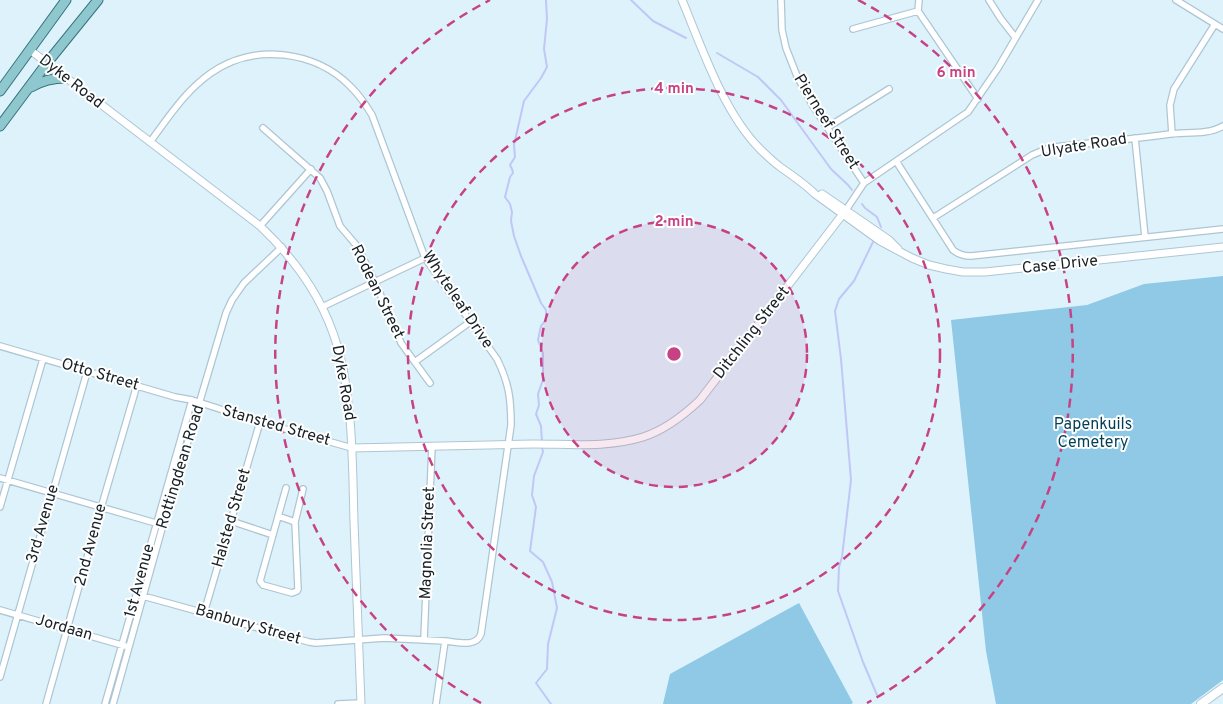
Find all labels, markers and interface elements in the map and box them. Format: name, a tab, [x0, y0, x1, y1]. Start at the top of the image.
street label: Dyke Road	[35, 51, 107, 113]
text: 6 min	[936, 64, 976, 83]
street label: Pierneef Street	[789, 71, 863, 173]
text: 4 min	[654, 80, 694, 99]
street label: Ulyate Road	[1040, 129, 1128, 163]
text: 2 min	[654, 213, 694, 232]
street label: Rodean Street	[346, 242, 408, 342]
street label: Whyteleaf Drive	[417, 247, 497, 353]
street label: Case Drive	[1021, 251, 1099, 279]
street label: Ditchling Street	[710, 283, 794, 383]
street label: Dyke Road	[326, 344, 360, 422]
centre of rings	[665, 345, 683, 363]
street label: Otto Street	[59, 354, 141, 396]
street label: Stansted Street	[219, 401, 333, 451]
street label: Rottingdean Road	[153, 403, 209, 531]
park label: Papenkuils Cemetery	[1054, 415, 1132, 453]
street label: Halsted Street	[208, 466, 256, 570]
street label: 3rd Avenue	[22, 482, 64, 566]
street label: Magnolia Street	[416, 486, 440, 600]
street label: 2nd Avenue	[70, 502, 112, 588]
street label: 1st Avenue	[121, 542, 159, 620]
street label: Banbury Street	[193, 600, 303, 650]
street label: Jordaan	[33, 610, 95, 646]

